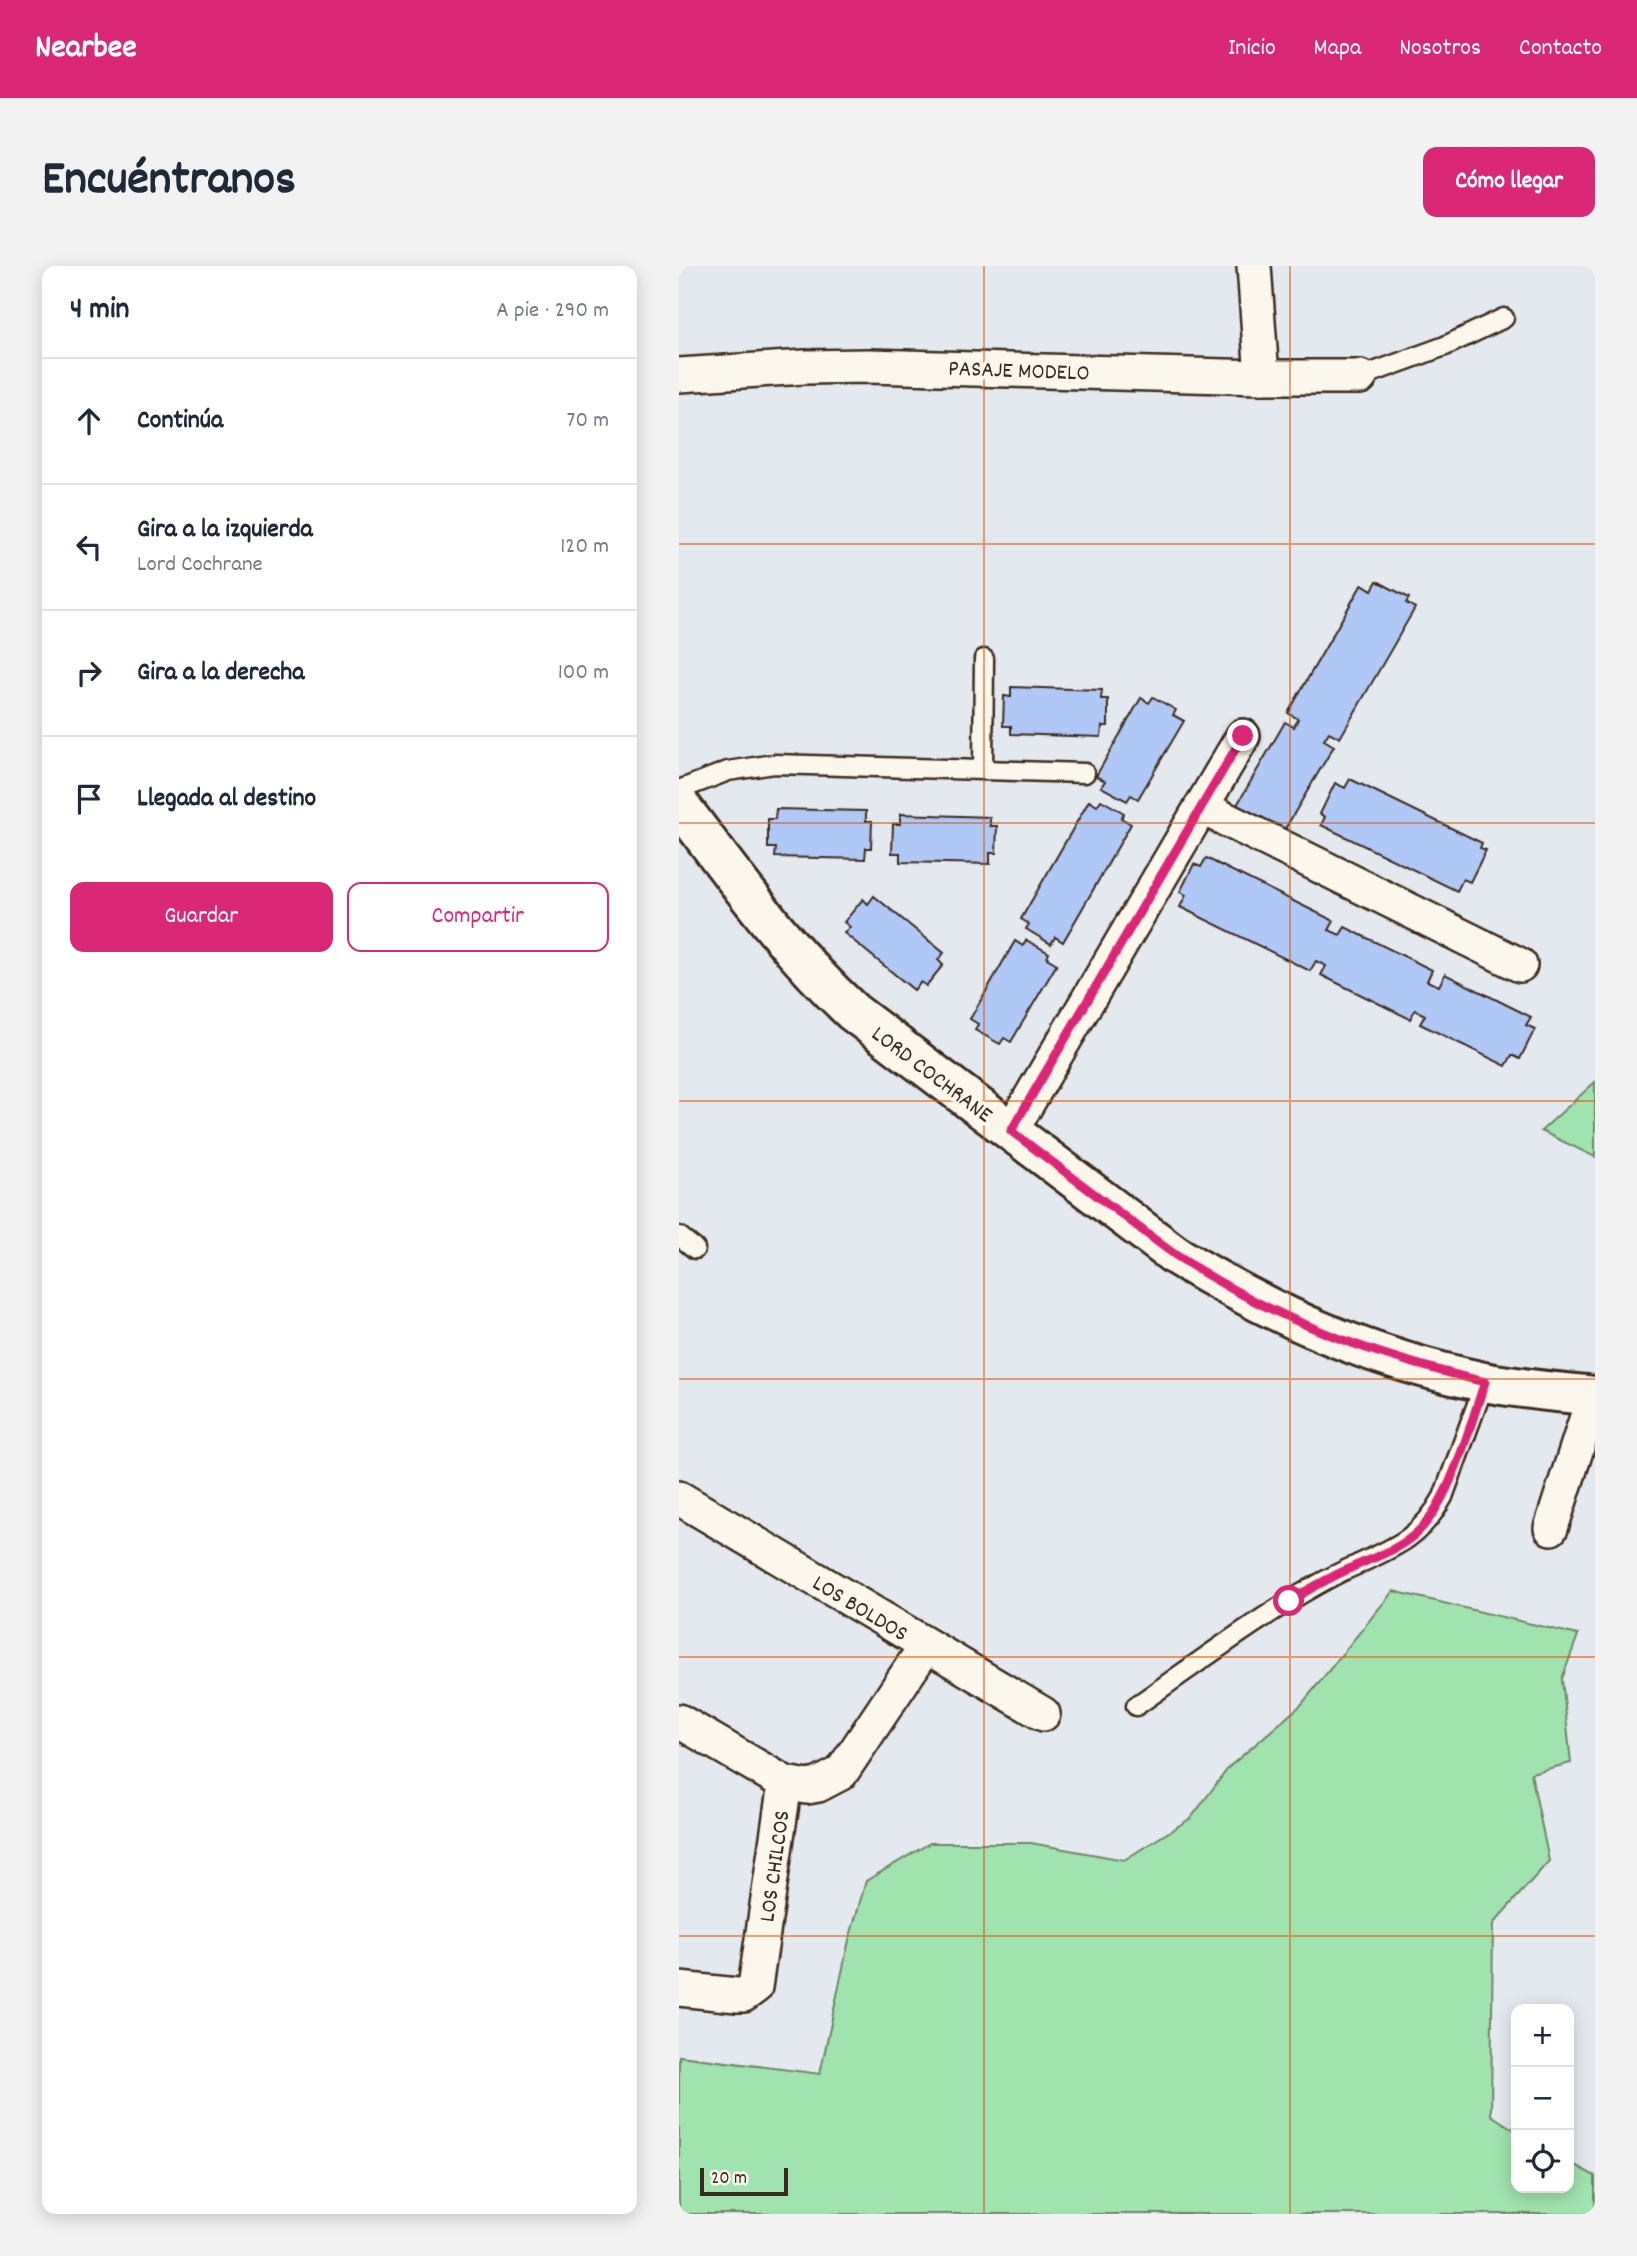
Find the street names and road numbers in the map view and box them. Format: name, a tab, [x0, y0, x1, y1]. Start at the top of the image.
street label: PASAJE MODELO	[948, 354, 1090, 391]
street label: LORD COCHRANE	[863, 1019, 999, 1133]
street label: LOS BOLDOS	[805, 1568, 913, 1652]
street label: LOS CHILCOS	[752, 1809, 801, 1924]

